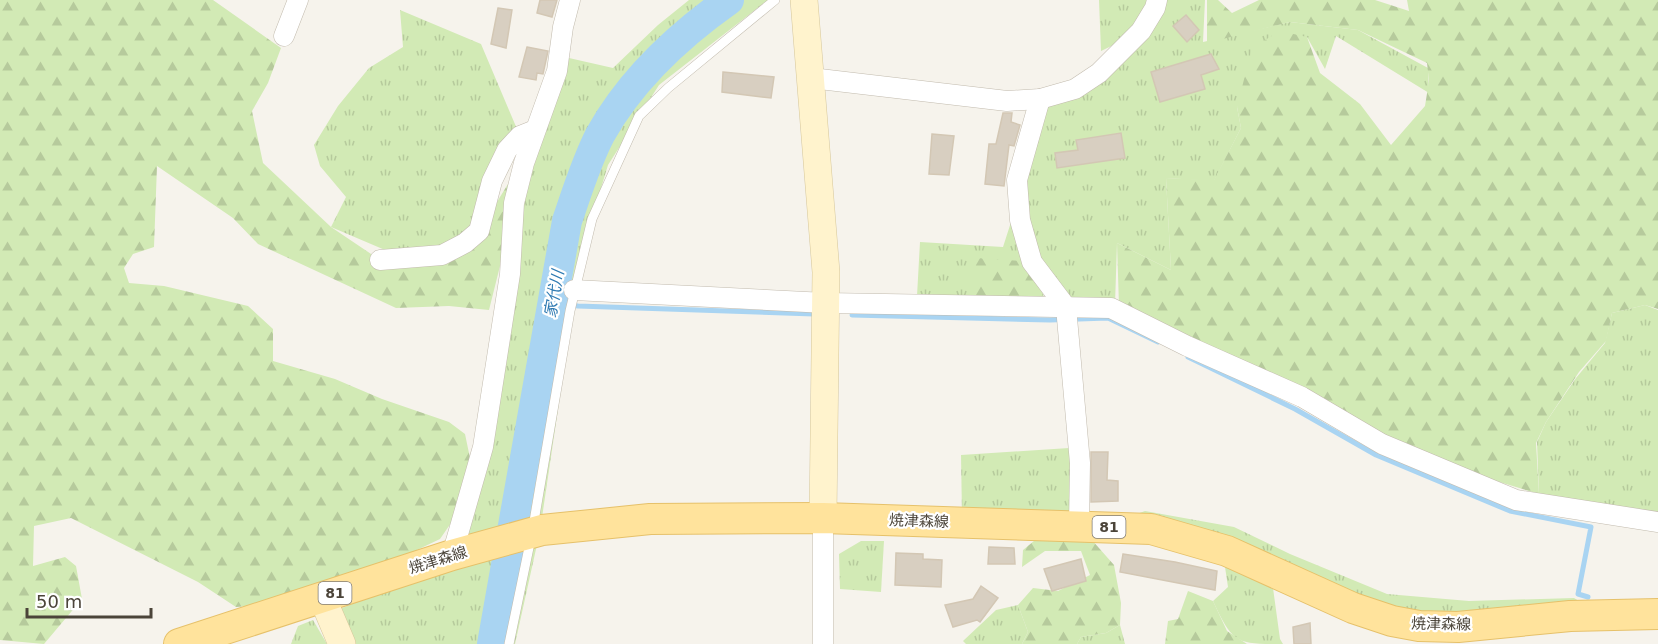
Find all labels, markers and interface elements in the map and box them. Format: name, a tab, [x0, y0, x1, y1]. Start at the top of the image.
water label: 家代川	[540, 267, 568, 319]
street label: 焼津森線	[889, 511, 949, 531]
road number: 81	[1092, 516, 1126, 538]
street label: 焼津森線	[407, 543, 469, 577]
scale bar	[27, 581, 152, 619]
road number: 81	[318, 582, 352, 604]
text: 50 m	[36, 591, 82, 612]
street label: 焼津森線	[1411, 614, 1471, 634]

